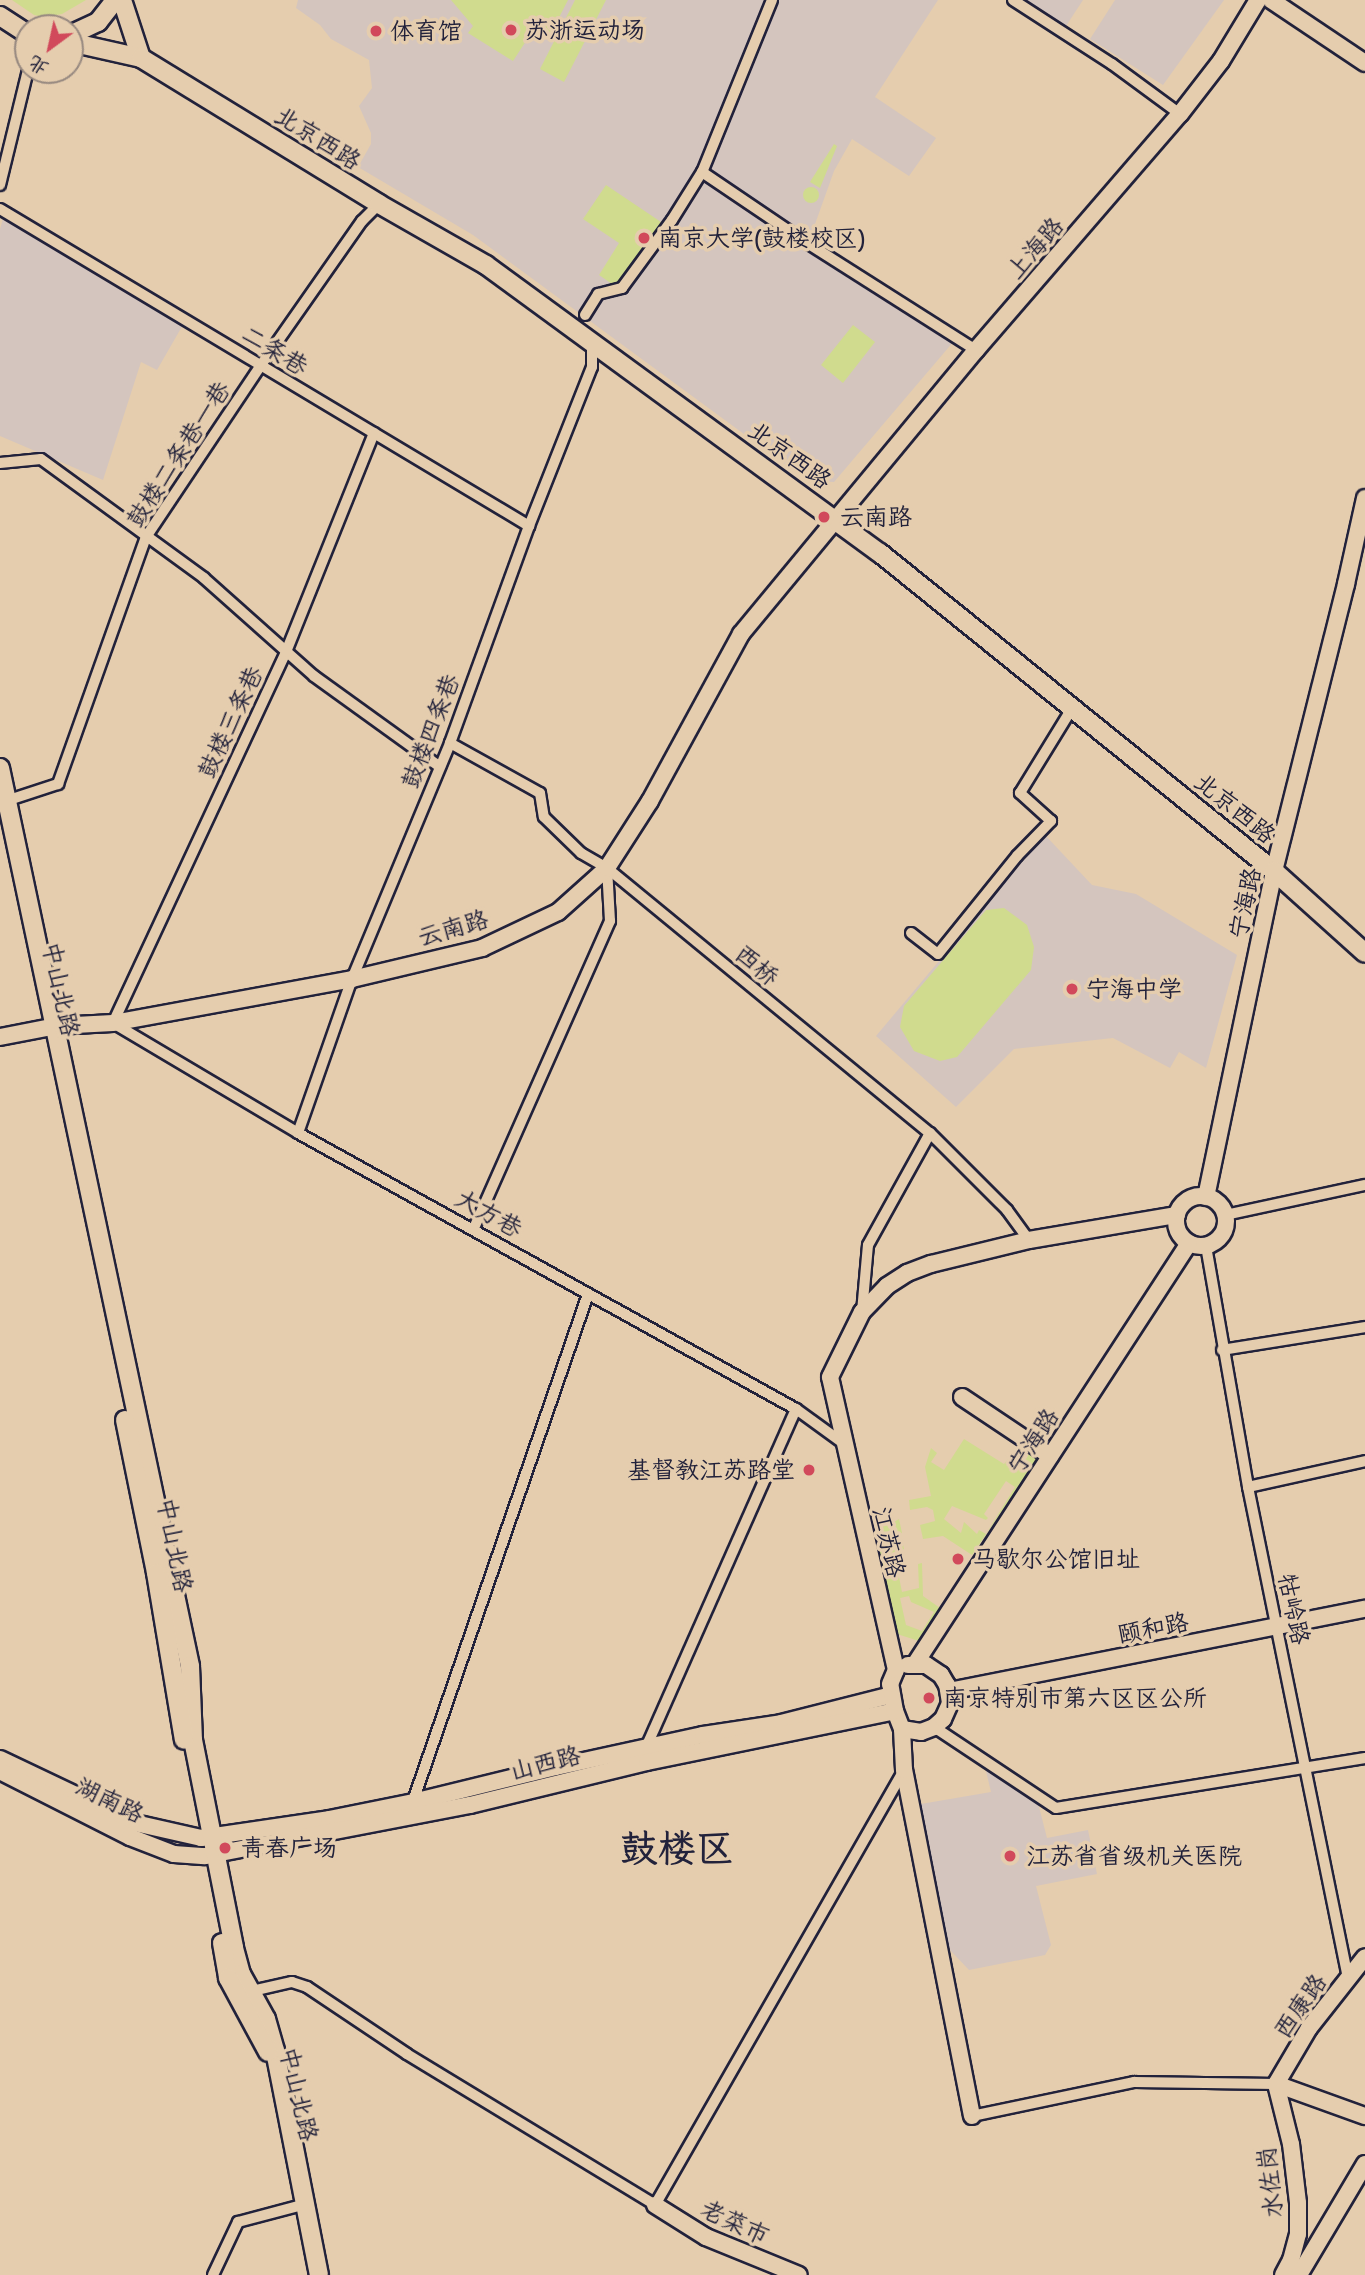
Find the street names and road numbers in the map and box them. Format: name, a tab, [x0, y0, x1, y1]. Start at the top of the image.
street label: 北京西路	[270, 100, 366, 176]
street label: 上海路	[1001, 211, 1069, 285]
street label: 二条巷	[237, 319, 313, 381]
street label: 鼓楼二条巷一巷	[120, 376, 236, 532]
street label: 北京西路	[743, 415, 837, 495]
street label: 鼓楼三条巷	[192, 662, 268, 782]
street label: 鼓楼四条巷	[395, 670, 465, 792]
street label: 北京西路	[1189, 767, 1281, 849]
street label: 宁海路	[1223, 865, 1267, 941]
street label: 云南路	[414, 904, 492, 952]
street label: 中山北路	[37, 939, 85, 1039]
street label: 西桥	[729, 939, 785, 991]
street label: 大方巷	[451, 1183, 527, 1243]
street label: 宁海路	[1001, 1403, 1065, 1479]
street label: 中山北路	[152, 1495, 198, 1595]
street label: 江苏路	[867, 1504, 911, 1580]
street label: 牯岭路	[1272, 1571, 1316, 1647]
street label: 颐和路	[1115, 1607, 1191, 1649]
street label: 山西路	[507, 1740, 583, 1786]
street label: 湖南路	[71, 1771, 149, 1829]
street label: 西康路	[1268, 1968, 1332, 2044]
street label: 中山北路	[274, 2044, 324, 2144]
street label: 水佐岗	[1252, 2145, 1288, 2219]
street label: 老菜市	[696, 2194, 774, 2250]

